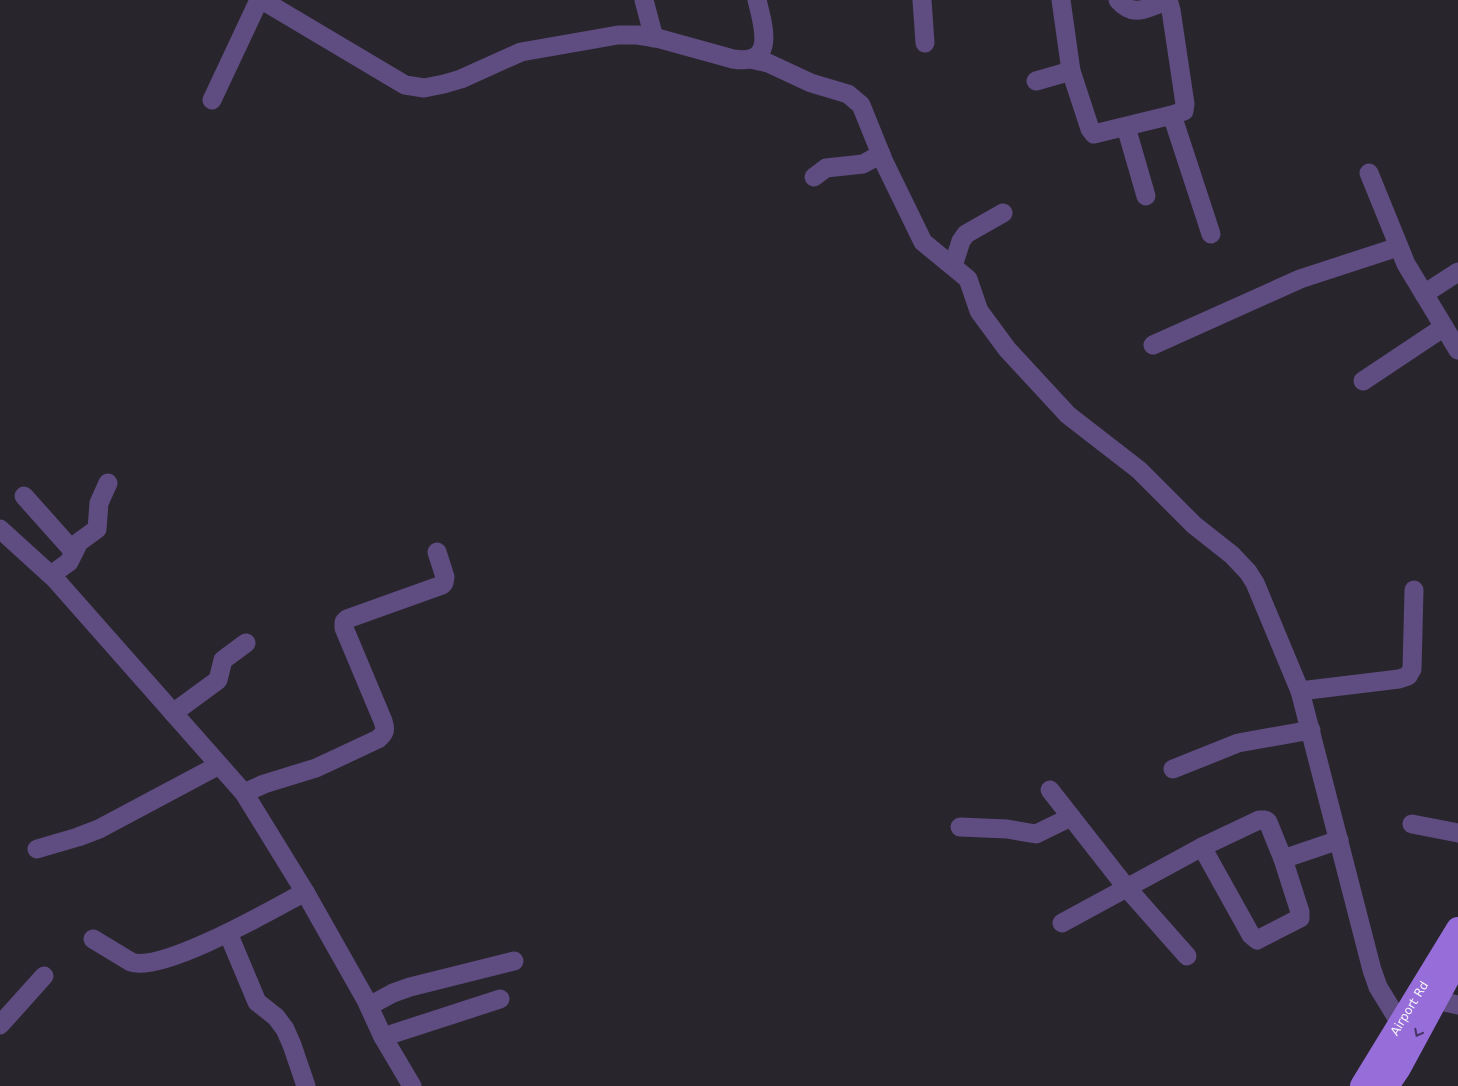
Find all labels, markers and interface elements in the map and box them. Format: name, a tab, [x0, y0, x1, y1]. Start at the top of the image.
street label: Airport Rd	[1388, 979, 1431, 1038]
one-way arrow	[1415, 1028, 1425, 1037]

